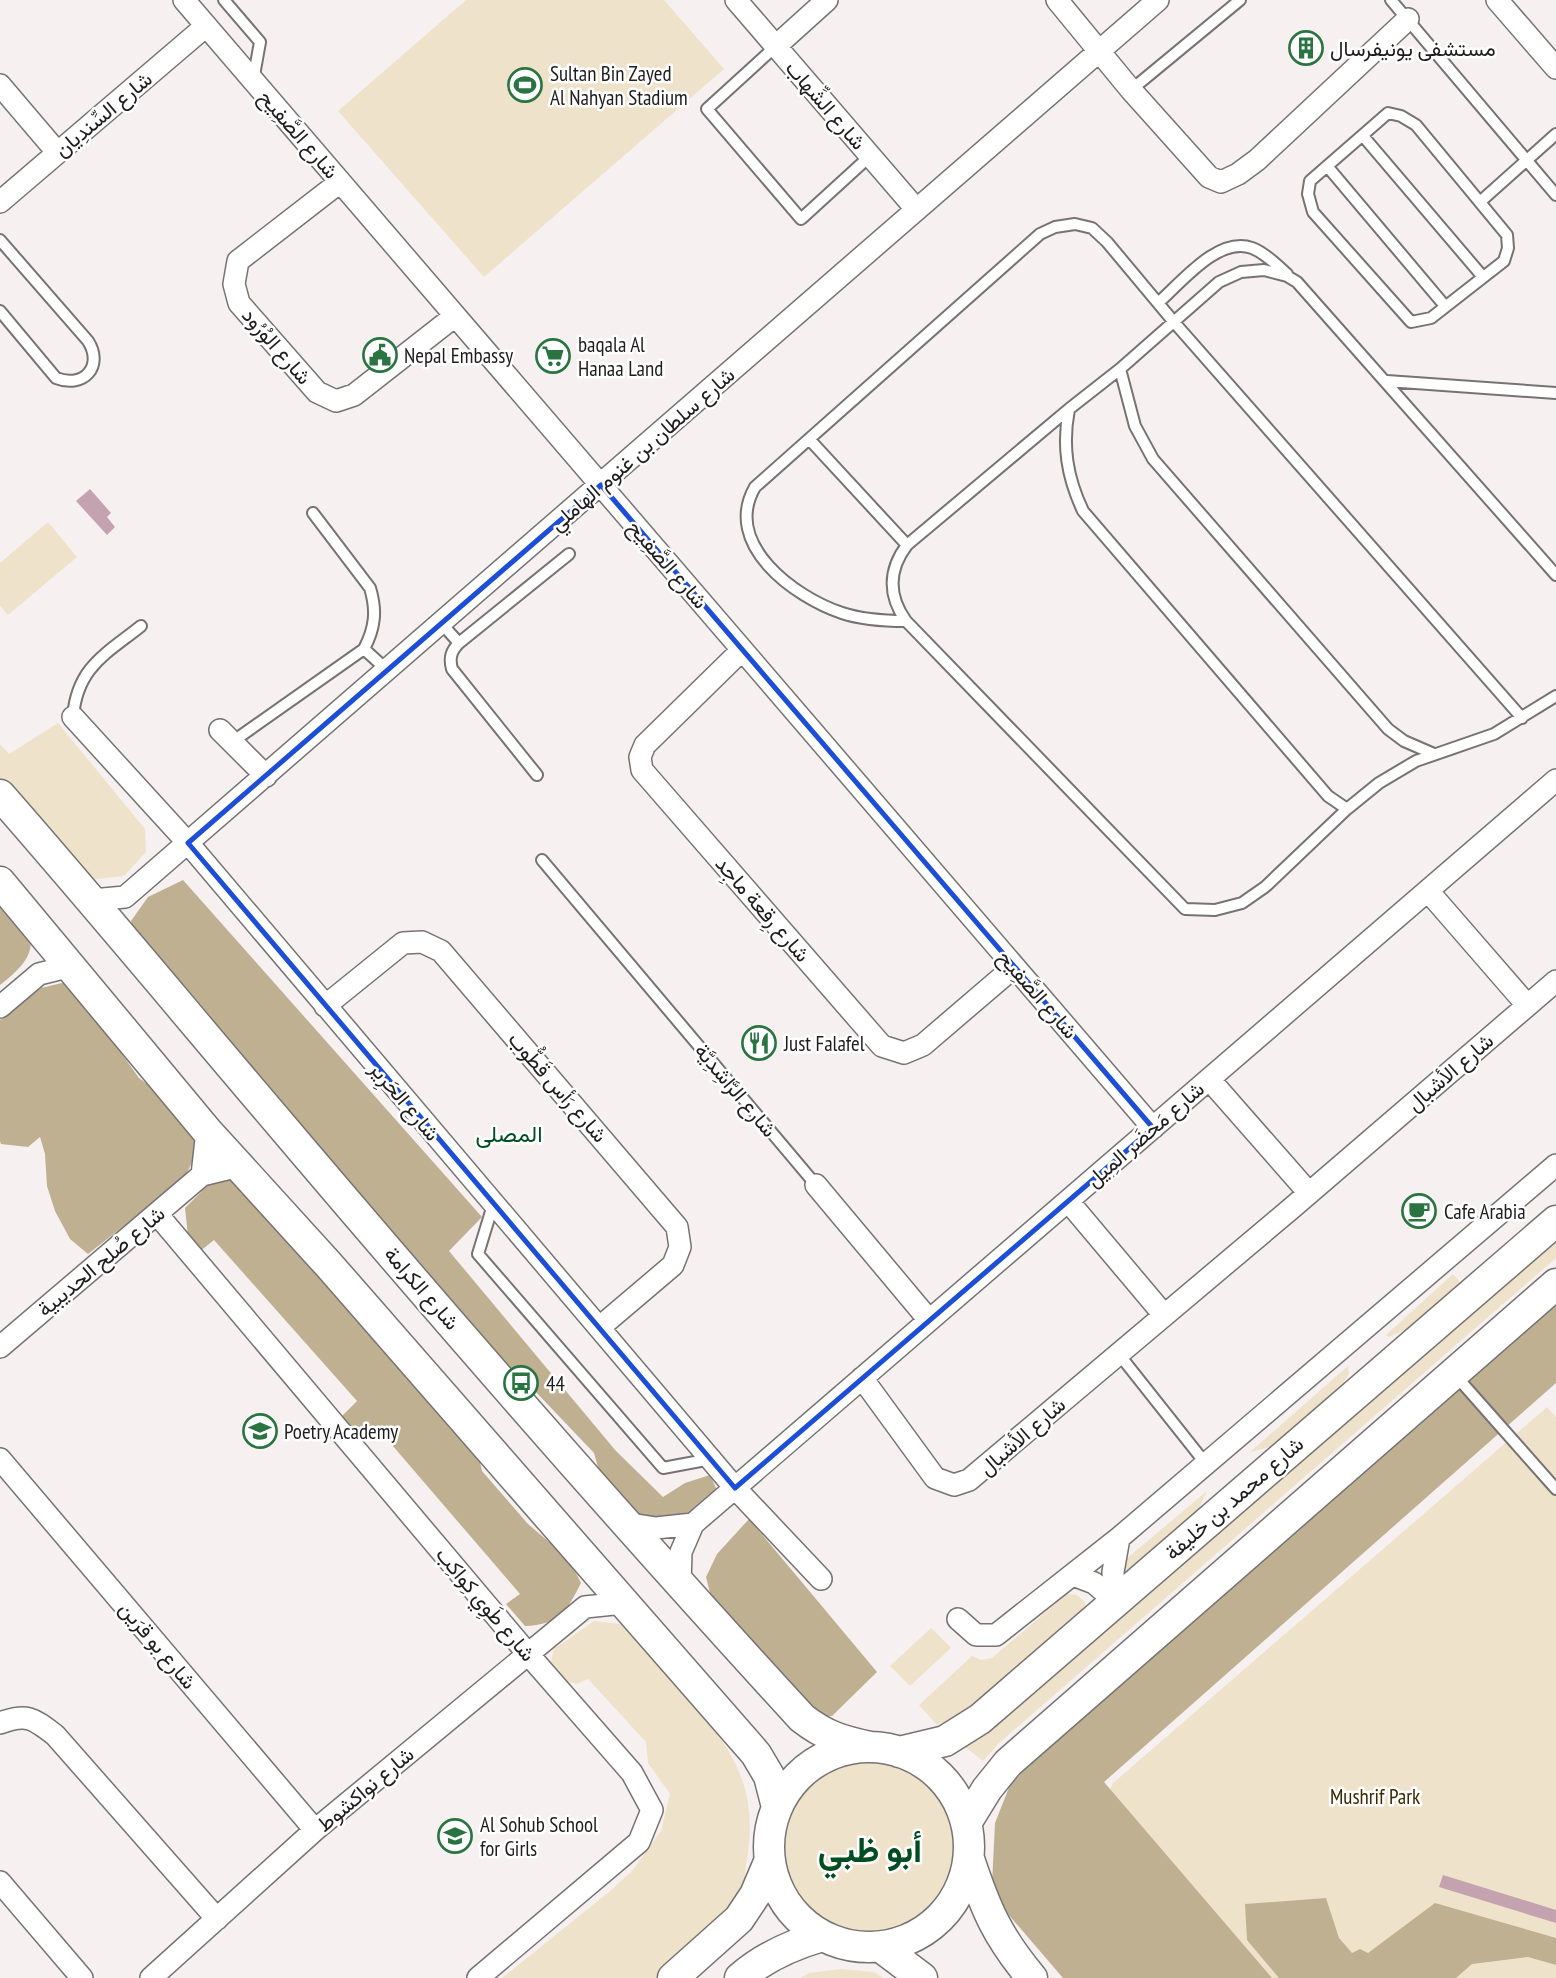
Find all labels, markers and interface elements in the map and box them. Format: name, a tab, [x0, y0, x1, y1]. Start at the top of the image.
building icon: مستشفى يونيفرسال	[1287, 29, 1325, 67]
place label: مستشفى يونيفرسال	[1330, 35, 1496, 62]
street label: شارع الشِّهاب	[779, 54, 873, 156]
place label: Sultan Bin Zayed Al Nahyan Stadium	[550, 60, 688, 111]
street label: شارع السِّندِيان	[48, 65, 158, 164]
sports icon: Sultan Bin Zayed Al Nahyan Stadium	[506, 66, 544, 104]
street label: شارع الصَّفِيح	[252, 84, 345, 185]
street label: شارع الوُرُود	[235, 302, 318, 391]
place label: baqala Al Hanaa Land	[578, 331, 663, 382]
public building icon: Nepal Embassy	[361, 336, 399, 374]
supermarket icon: baqala Al Hanaa Land	[534, 337, 572, 375]
place label: Nepal Embassy	[404, 342, 513, 369]
street label: شارع سلطان بن غنوم الهاملي	[544, 361, 743, 540]
street label: شارع الصَّفِيح	[621, 514, 714, 615]
street label: شارع رِقعة ماجِد	[707, 851, 816, 970]
street label: شارع الصَّفِيح	[991, 944, 1084, 1045]
street label: شارع رَأس قَطُّوب	[502, 1024, 616, 1149]
restaurant icon: Just Falafel	[740, 1024, 778, 1062]
street label: شارع الأشبال	[1401, 1027, 1500, 1118]
place label: Just Falafel	[783, 1030, 865, 1057]
street label: شارع الرَّاشِدِيَّة	[688, 1038, 783, 1143]
street label: شارع الحَرِير	[360, 1055, 446, 1149]
street label: شارع مَحضَر المِيل	[1080, 1075, 1210, 1194]
district label: المصلى	[475, 1119, 543, 1148]
cafe icon: Cafe Arabia	[1400, 1192, 1438, 1230]
place label: Cafe Arabia	[1444, 1198, 1526, 1225]
street label: شارع صُلح الحديبية	[32, 1200, 171, 1323]
street label: شارع الكرامة	[378, 1241, 466, 1336]
bus stop icon: 44	[502, 1364, 540, 1402]
place label: 44	[546, 1370, 565, 1397]
street label: شارع الأشبال	[973, 1391, 1072, 1482]
school or university icon: Poetry Academy	[241, 1412, 279, 1450]
place label: Poetry Academy	[284, 1418, 398, 1445]
street label: شارع محمد بن خليفة	[1159, 1430, 1310, 1566]
street label: شارع طَوِي كِواكِب	[427, 1541, 542, 1669]
street label: شارع بو قرَين	[113, 1595, 203, 1695]
street label: شارع نواكشوط	[311, 1740, 420, 1838]
park label: Mushrif Park	[1330, 1783, 1420, 1810]
place label: Al Sohub School for Girls	[480, 1811, 598, 1862]
school or university icon: Al Sohub School for Girls	[436, 1817, 474, 1855]
district label: أبو ظبي	[818, 1826, 922, 1879]

